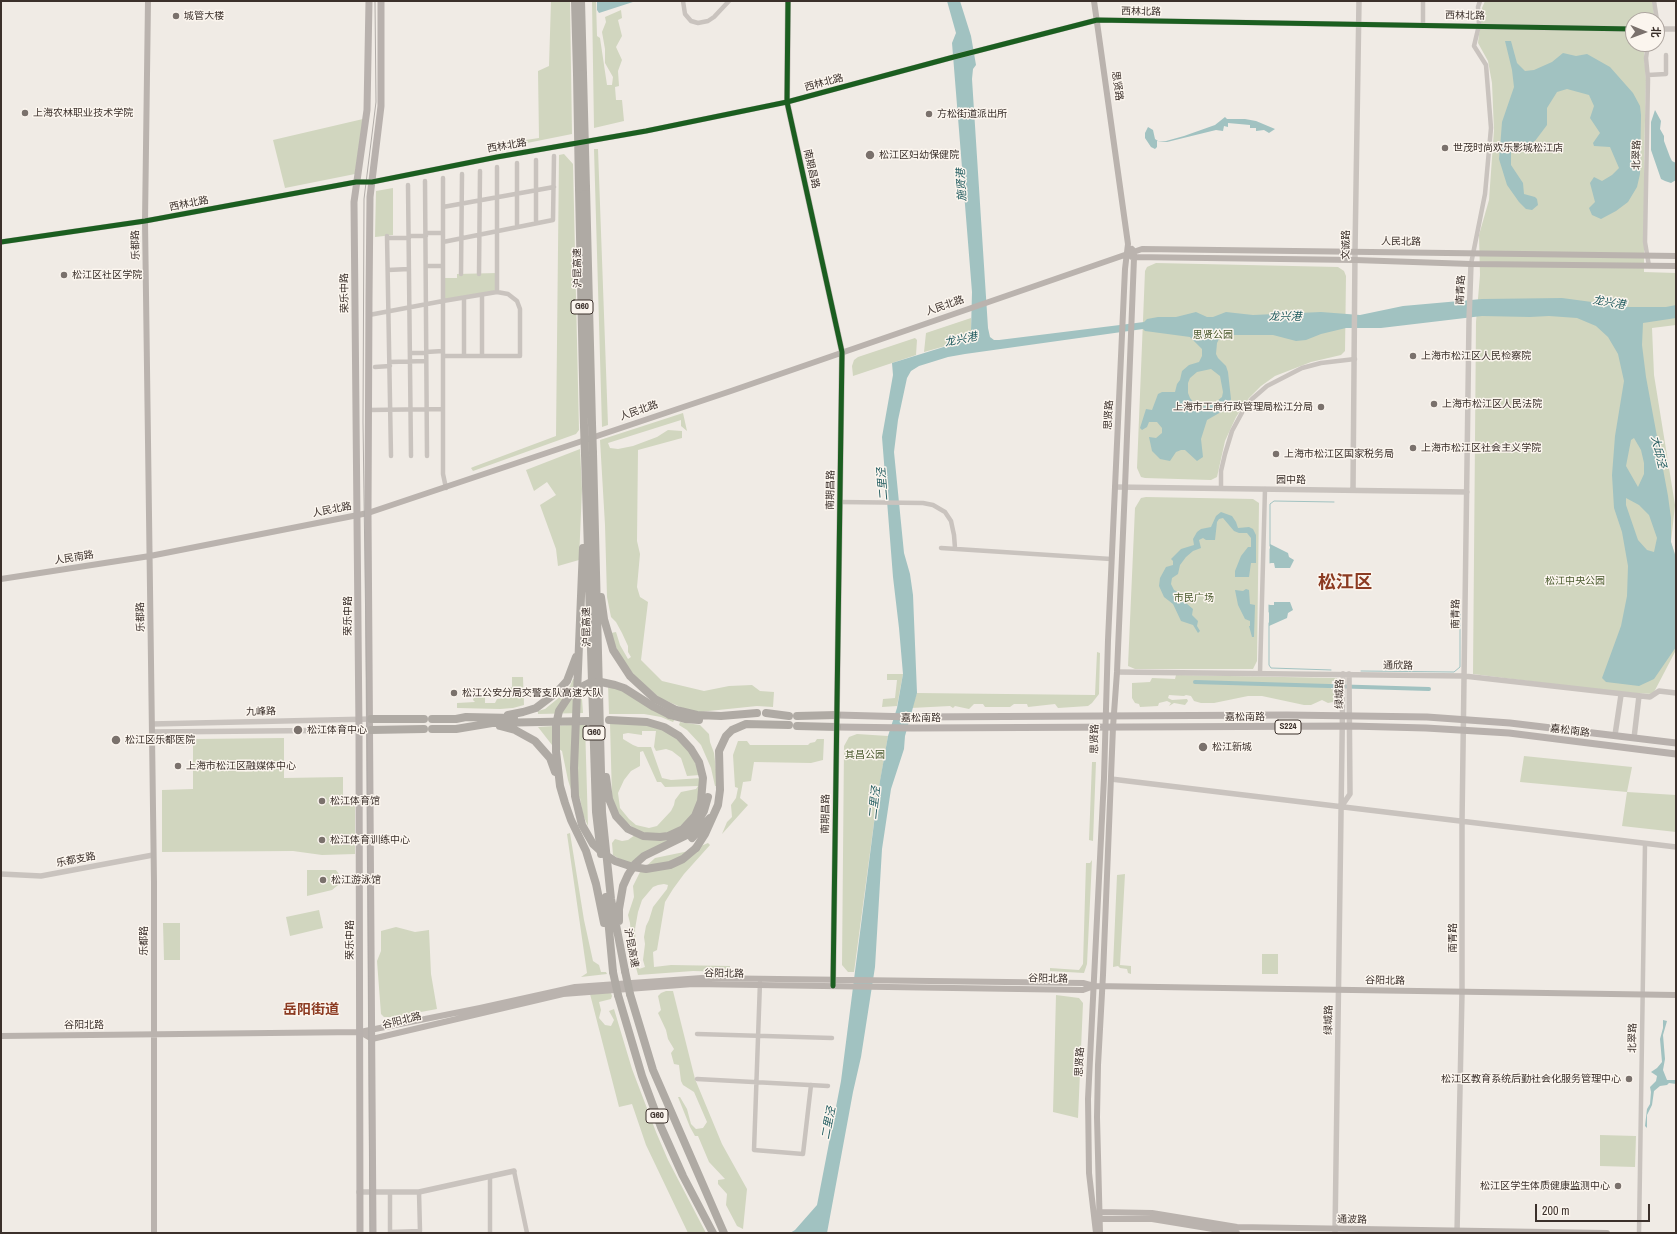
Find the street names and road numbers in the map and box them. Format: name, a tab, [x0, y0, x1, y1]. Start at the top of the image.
street label: 西林北路	[1121, 6, 1161, 18]
street label: 西林北路	[1445, 10, 1485, 22]
street label: 思贤路	[1109, 70, 1125, 102]
street label: 西林北路	[803, 72, 845, 94]
street label: 西林北路	[486, 137, 528, 155]
street label: 北翠路	[1631, 140, 1643, 170]
street label: 南期昌路	[801, 148, 821, 190]
street label: 西林北路	[168, 194, 210, 214]
street label: 乐都路	[130, 230, 142, 260]
street label: 文诚路	[1340, 230, 1352, 260]
street label: 人民北路	[1381, 236, 1421, 248]
street label: 沪昆高速	[572, 248, 584, 288]
street label: 荣乐中路	[339, 273, 351, 313]
street label: 南青路	[1454, 275, 1468, 305]
street label: 人民北路	[924, 294, 966, 318]
road number: G60	[571, 300, 593, 314]
street label: 人民北路	[618, 399, 660, 423]
street label: 思贤路	[1102, 400, 1116, 430]
street label: 南期昌路	[825, 470, 837, 510]
street label: 园中路	[1276, 474, 1306, 486]
street label: 人民北路	[311, 500, 353, 520]
street label: 人民南路	[53, 549, 95, 567]
street label: 荣乐中路	[342, 596, 354, 636]
street label: 南青路	[1450, 599, 1462, 629]
street label: 乐都路	[135, 602, 147, 632]
street label: 沪昆高速	[581, 607, 593, 647]
street label: 通欣路	[1383, 660, 1413, 672]
street label: 绿城路	[1334, 679, 1346, 709]
street label: 九峰路	[246, 706, 276, 718]
street label: 嘉松南路	[1225, 711, 1265, 723]
street label: 嘉松南路	[901, 712, 941, 724]
road number: S224	[1275, 720, 1301, 734]
street label: 嘉松南路	[1549, 723, 1591, 739]
street label: 思贤路	[1089, 724, 1101, 754]
road number: G60	[583, 726, 605, 740]
street label: 南期昌路	[820, 794, 832, 834]
street label: 乐都支路	[55, 850, 97, 870]
street label: 荣乐中路	[344, 920, 356, 960]
street label: 南青路	[1447, 923, 1459, 953]
street label: 乐都路	[138, 926, 150, 956]
street label: 沪昆高速	[621, 927, 641, 969]
street label: 谷阳北路	[704, 968, 744, 980]
street label: 谷阳北路	[1028, 973, 1068, 985]
street label: 谷阳北路	[1365, 975, 1405, 987]
street label: 绿城路	[1323, 1005, 1335, 1035]
street label: 谷阳北路	[381, 1010, 423, 1032]
street label: 谷阳北路	[64, 1019, 104, 1031]
street label: 北翠路	[1627, 1023, 1639, 1053]
street label: 思贤路	[1073, 1047, 1087, 1077]
road number: G60	[646, 1109, 668, 1123]
street label: 通波路	[1337, 1214, 1367, 1226]

